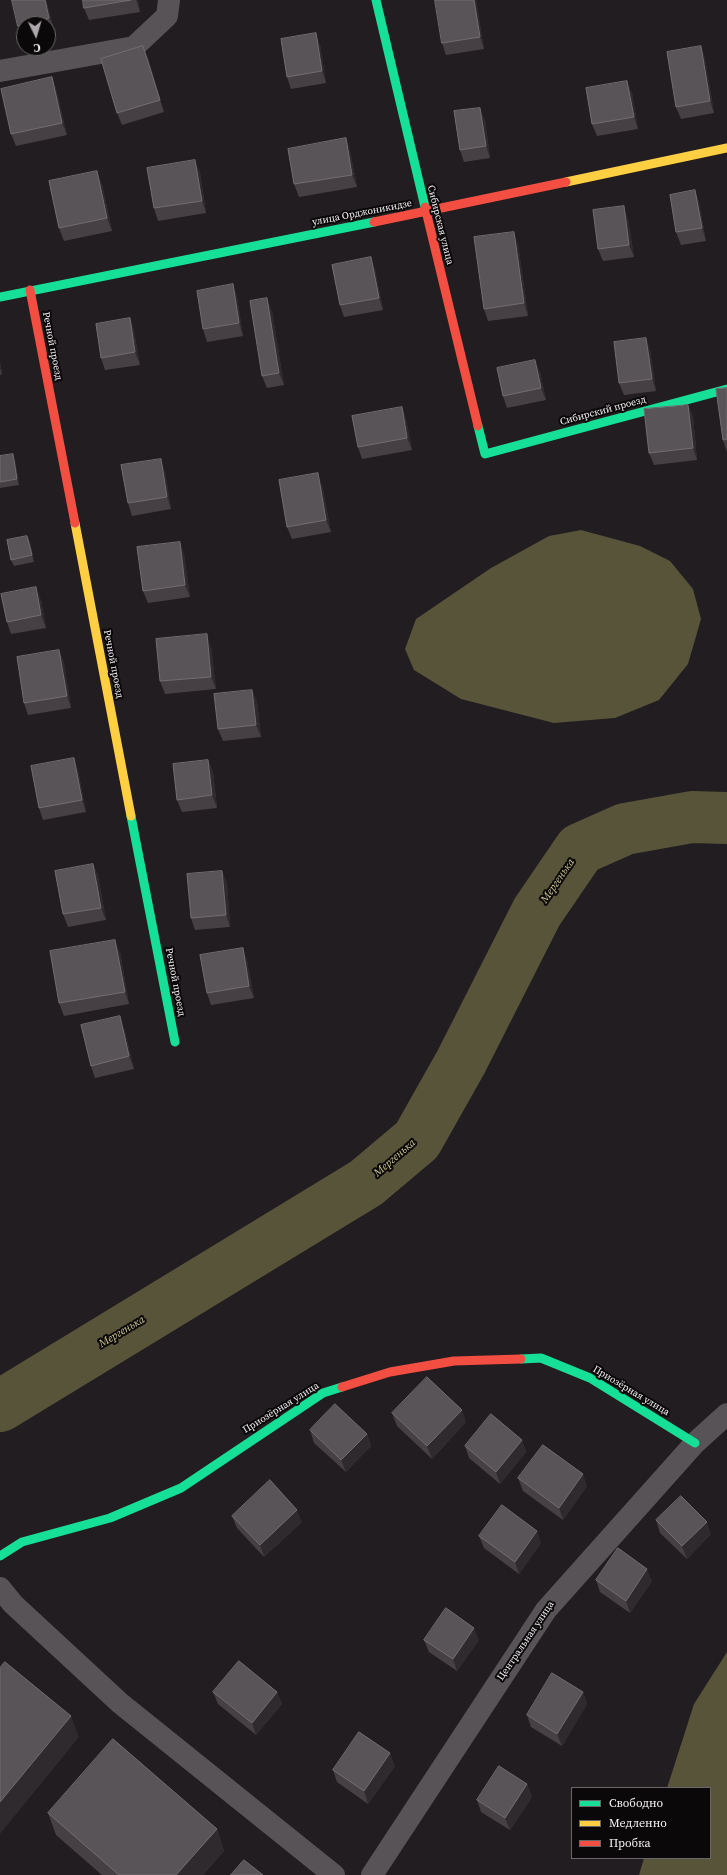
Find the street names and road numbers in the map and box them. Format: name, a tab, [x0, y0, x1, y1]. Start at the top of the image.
street label: Сибирская улица	[424, 184, 456, 266]
street label: улица Орджоникидзе	[311, 197, 413, 229]
street label: Речной проезд	[40, 311, 64, 381]
street label: Сибирский проезд	[559, 394, 647, 428]
street label: Речной проезд	[101, 629, 125, 699]
street label: Речной проезд	[163, 947, 187, 1017]
street label: Приозёрная улица	[590, 1363, 672, 1419]
street label: Приозёрная улица	[241, 1380, 321, 1436]
street label: Центральная улица	[495, 1599, 557, 1683]

